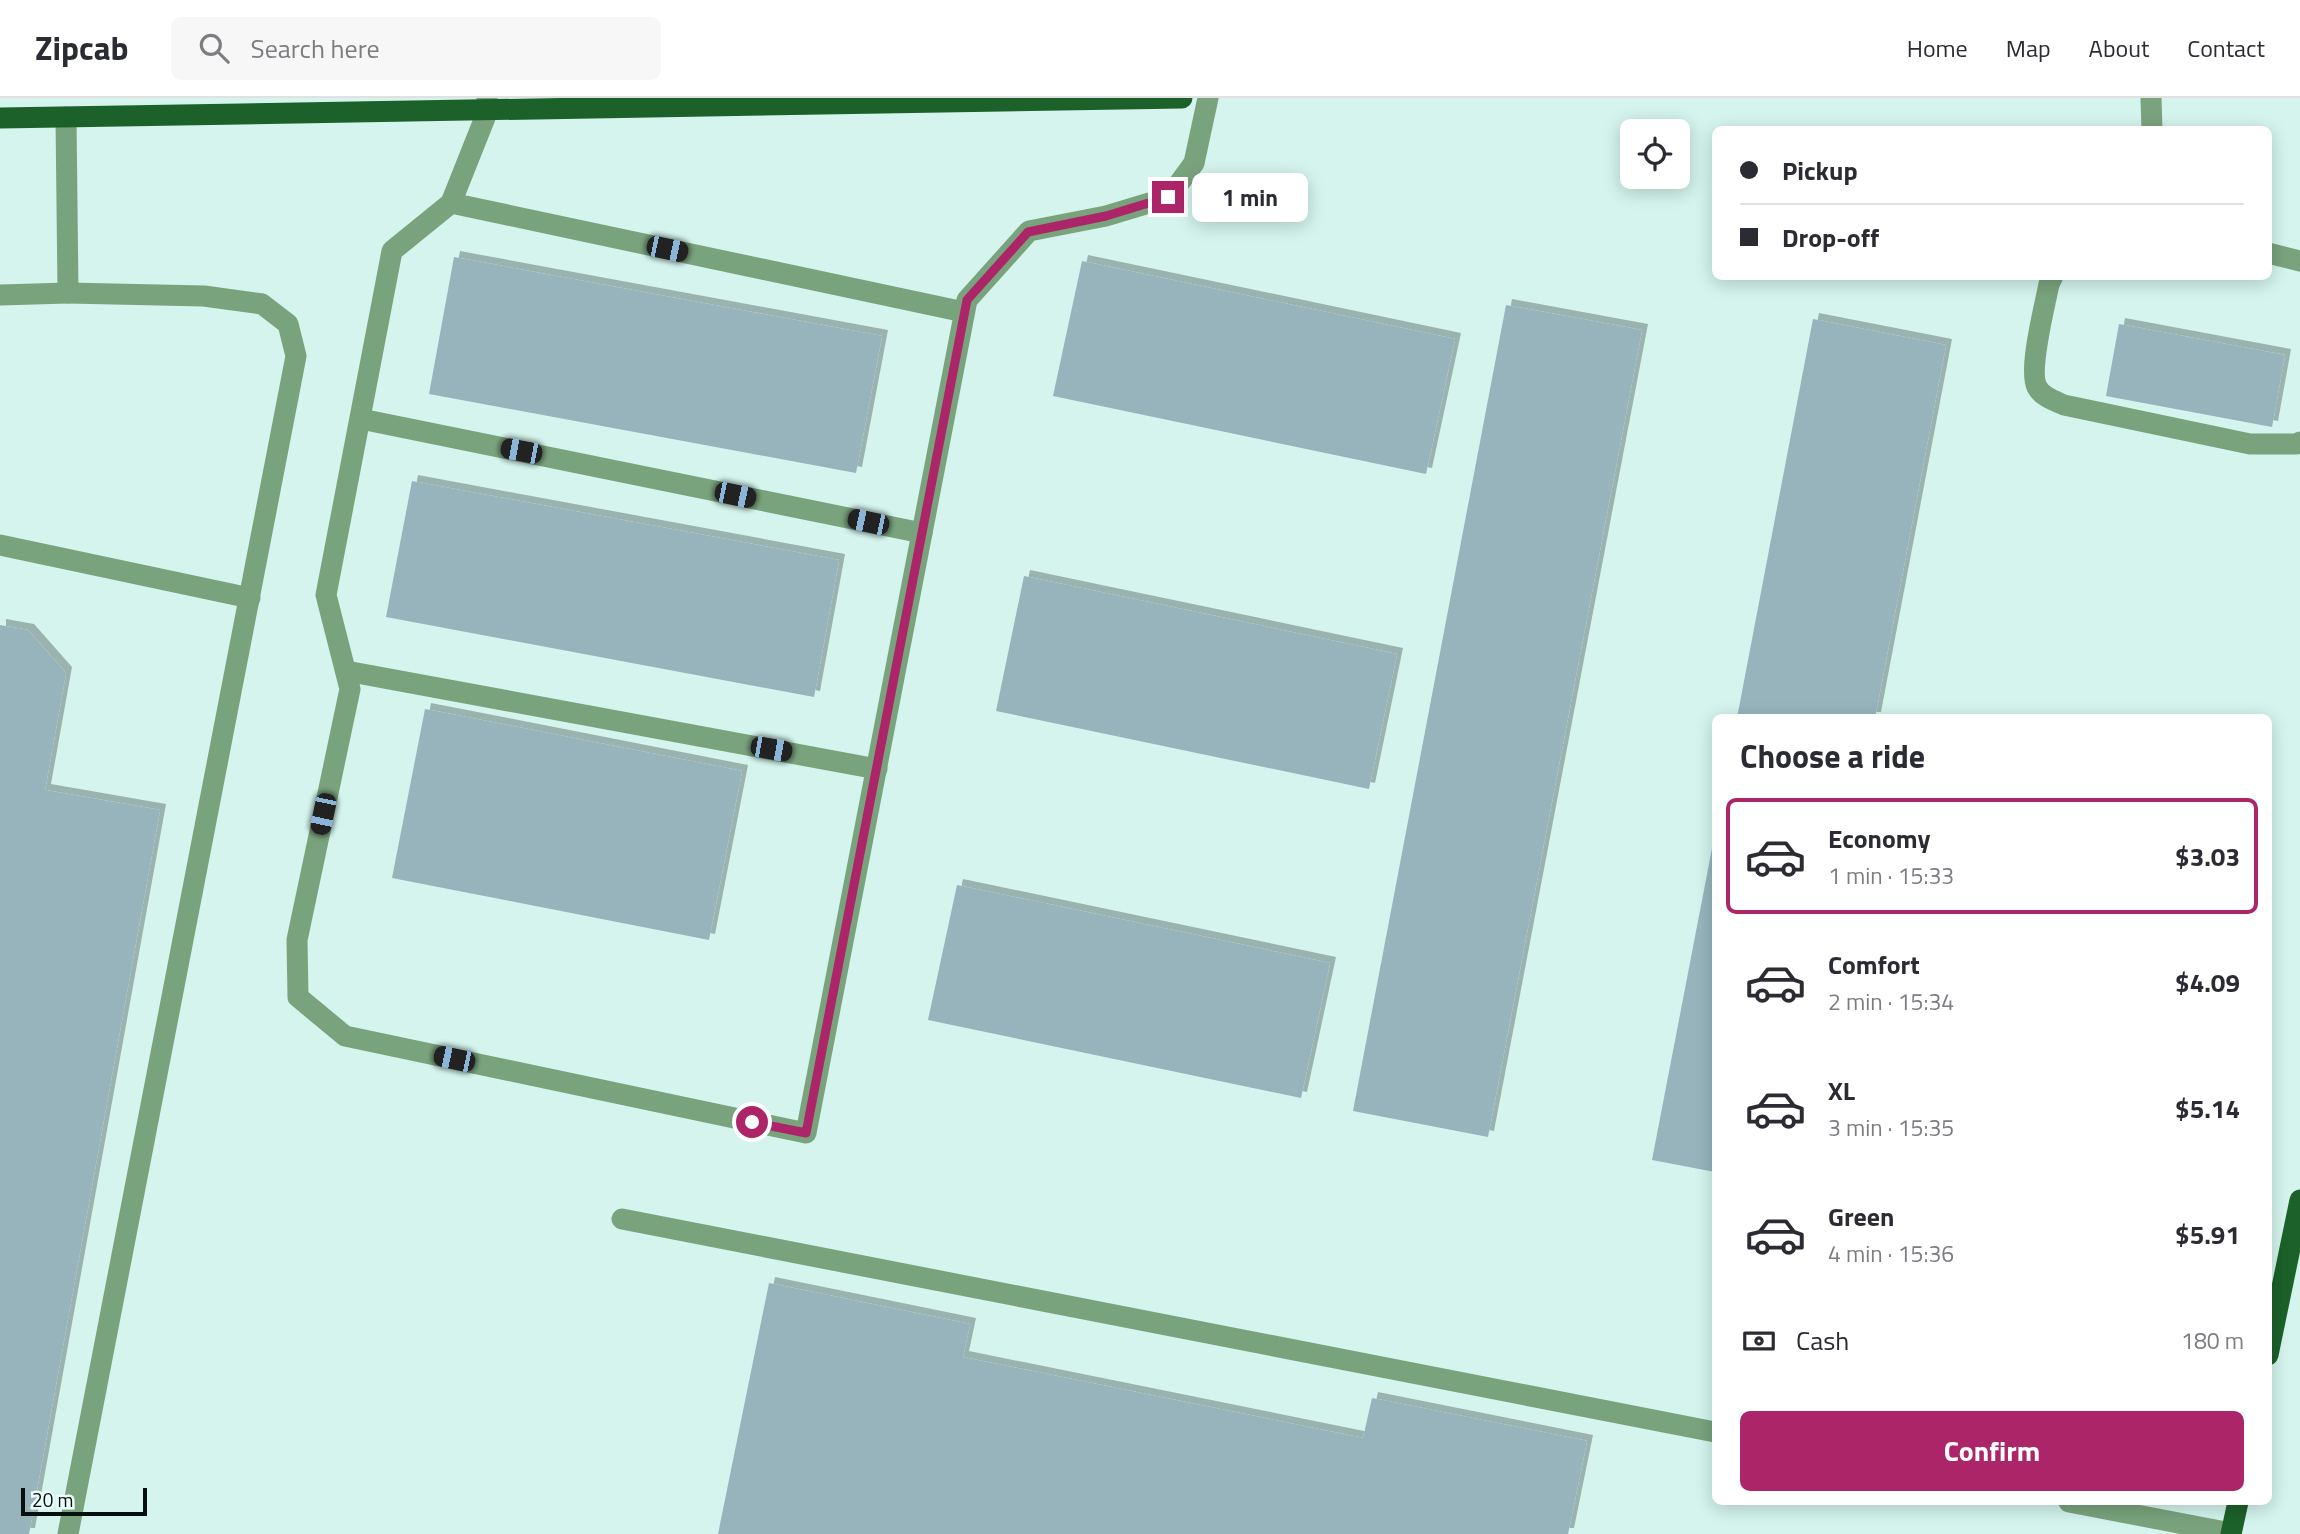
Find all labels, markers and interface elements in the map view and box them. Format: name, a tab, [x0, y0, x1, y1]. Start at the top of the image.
search box	[171, 17, 661, 80]
text: Zipcab	[35, 23, 129, 73]
icon: search	[195, 29, 233, 67]
text: Search here	[251, 29, 380, 68]
text: Home	[1907, 30, 1968, 66]
text: Map	[2006, 30, 2051, 66]
text: About	[2089, 30, 2149, 66]
text: Contact	[2187, 30, 2265, 66]
map controls	[1620, 119, 1690, 189]
button: locate	[1620, 119, 1690, 189]
text: Pickup	[1782, 151, 1858, 190]
callout: 1 min	[1192, 172, 1308, 222]
text: 1 min	[1222, 180, 1278, 215]
route end	[1152, 181, 1184, 213]
text: Drop-off	[1782, 218, 1879, 257]
car	[645, 234, 690, 264]
car	[499, 437, 544, 465]
car	[713, 480, 758, 510]
car	[846, 507, 891, 537]
text: Choose a ride	[1740, 732, 1925, 780]
car	[749, 735, 794, 763]
car	[309, 791, 338, 837]
text: Economy	[1828, 819, 1930, 858]
icon: car	[1744, 825, 1807, 888]
text: $3.03	[2175, 837, 2240, 876]
text: 1 min · 15:33	[1828, 858, 1954, 893]
text: Comfort	[1828, 945, 1920, 984]
icon: car	[1744, 951, 1807, 1014]
text: $4.09	[2175, 963, 2240, 1002]
text: 2 min · 15:34	[1828, 984, 1954, 1019]
car	[432, 1044, 477, 1074]
text: XL	[1828, 1071, 1855, 1110]
icon: car	[1744, 1077, 1807, 1140]
text: $5.14	[2175, 1089, 2240, 1128]
route start	[736, 1106, 768, 1138]
text: 3 min · 15:35	[1828, 1110, 1954, 1145]
text: Green	[1828, 1197, 1894, 1236]
icon: car	[1744, 1203, 1807, 1266]
text: $5.91	[2175, 1215, 2240, 1254]
text: 4 min · 15:36	[1828, 1236, 1954, 1271]
text: Cash	[1796, 1321, 1849, 1360]
icon: cash	[1740, 1322, 1778, 1360]
text: 180 m	[2181, 1323, 2244, 1358]
button: Confirm	[1740, 1411, 2244, 1491]
scale bar	[21, 1485, 147, 1517]
text: 20 m	[32, 1485, 73, 1514]

